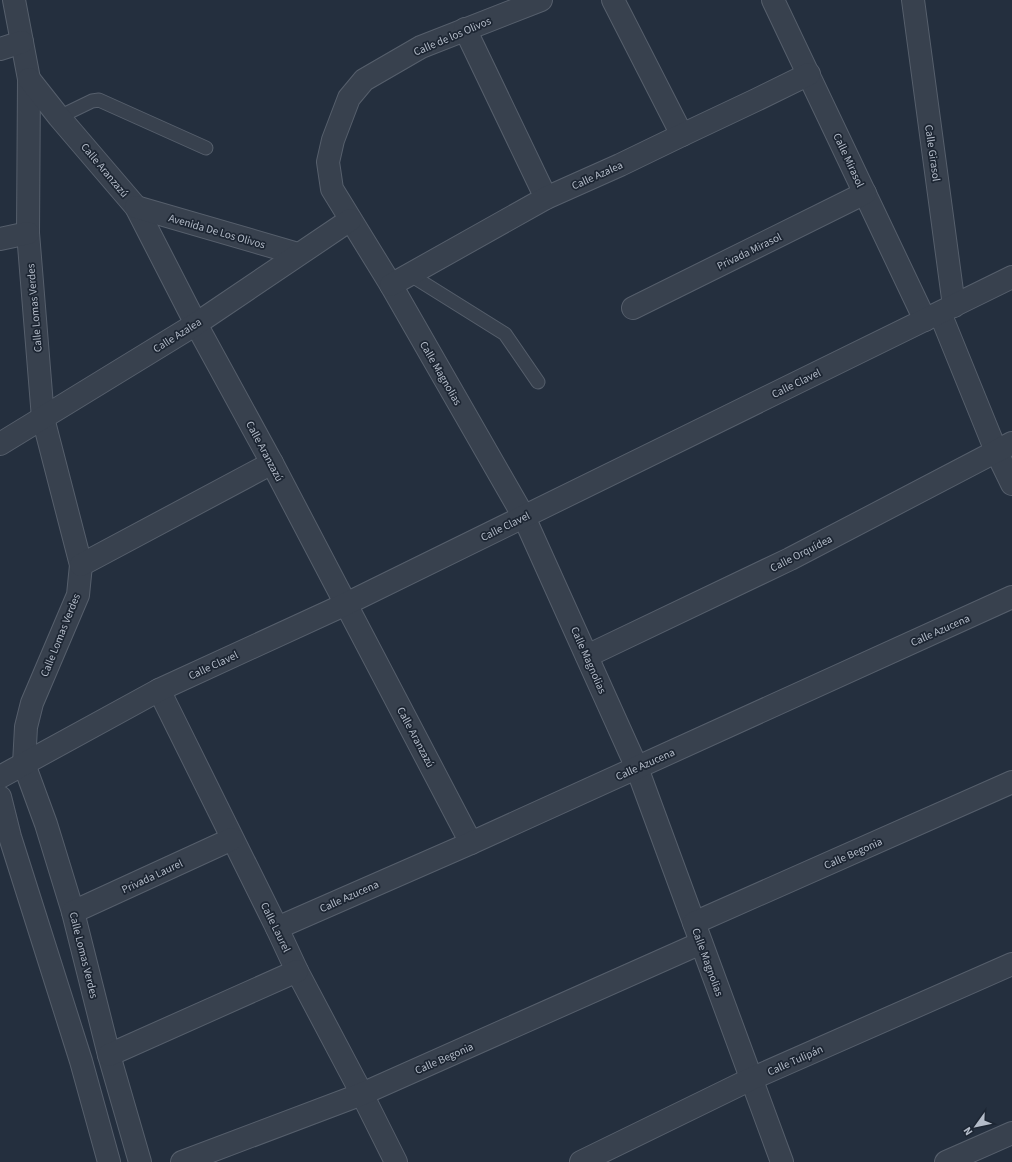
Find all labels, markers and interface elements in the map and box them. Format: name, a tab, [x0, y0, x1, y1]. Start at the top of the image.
street label: Calle de los Olivos	[411, 13, 494, 60]
street label: Calle Girasol	[921, 124, 944, 183]
street label: Calle Mirasol	[829, 131, 868, 190]
street label: Calle Aranzazú	[77, 140, 132, 201]
street label: Calle Azalea	[569, 157, 625, 193]
street label: Avenida De Los Olivos	[167, 211, 267, 253]
street label: Privada Mirasol	[714, 229, 784, 274]
street label: Calle Lomas Verdes	[23, 263, 46, 353]
street label: Calle Azalea	[150, 315, 204, 356]
street label: Calle Magnolias	[416, 338, 465, 408]
street label: Calle Clavel	[769, 365, 824, 402]
street label: Calle Aranzazú	[242, 418, 287, 484]
street label: Calle Clavel	[478, 508, 533, 545]
street label: Calle Orquídea	[768, 531, 835, 576]
street label: Calle Lomas Verdes	[37, 591, 84, 679]
street label: Calle Azucena	[908, 611, 972, 650]
street label: Calle Magnolias	[567, 624, 610, 696]
street label: Calle Clavel	[186, 647, 241, 683]
street label: Calle Aranzazú	[393, 704, 438, 770]
street label: Calle Azucena	[613, 745, 677, 784]
street label: Calle Begonia	[822, 834, 885, 873]
street label: Privada Laurel	[119, 856, 185, 897]
street label: Calle Azucena	[317, 877, 381, 916]
street label: Calle Laurel	[257, 900, 294, 955]
street label: Calle Lomas Verdes	[66, 910, 102, 1000]
street label: Calle Magnolias	[688, 926, 727, 999]
street label: Calle Begonia	[413, 1039, 476, 1078]
street label: Calle Tulipán	[765, 1042, 825, 1079]
north arrow	[956, 1106, 996, 1146]
text: N	[960, 1124, 976, 1138]

